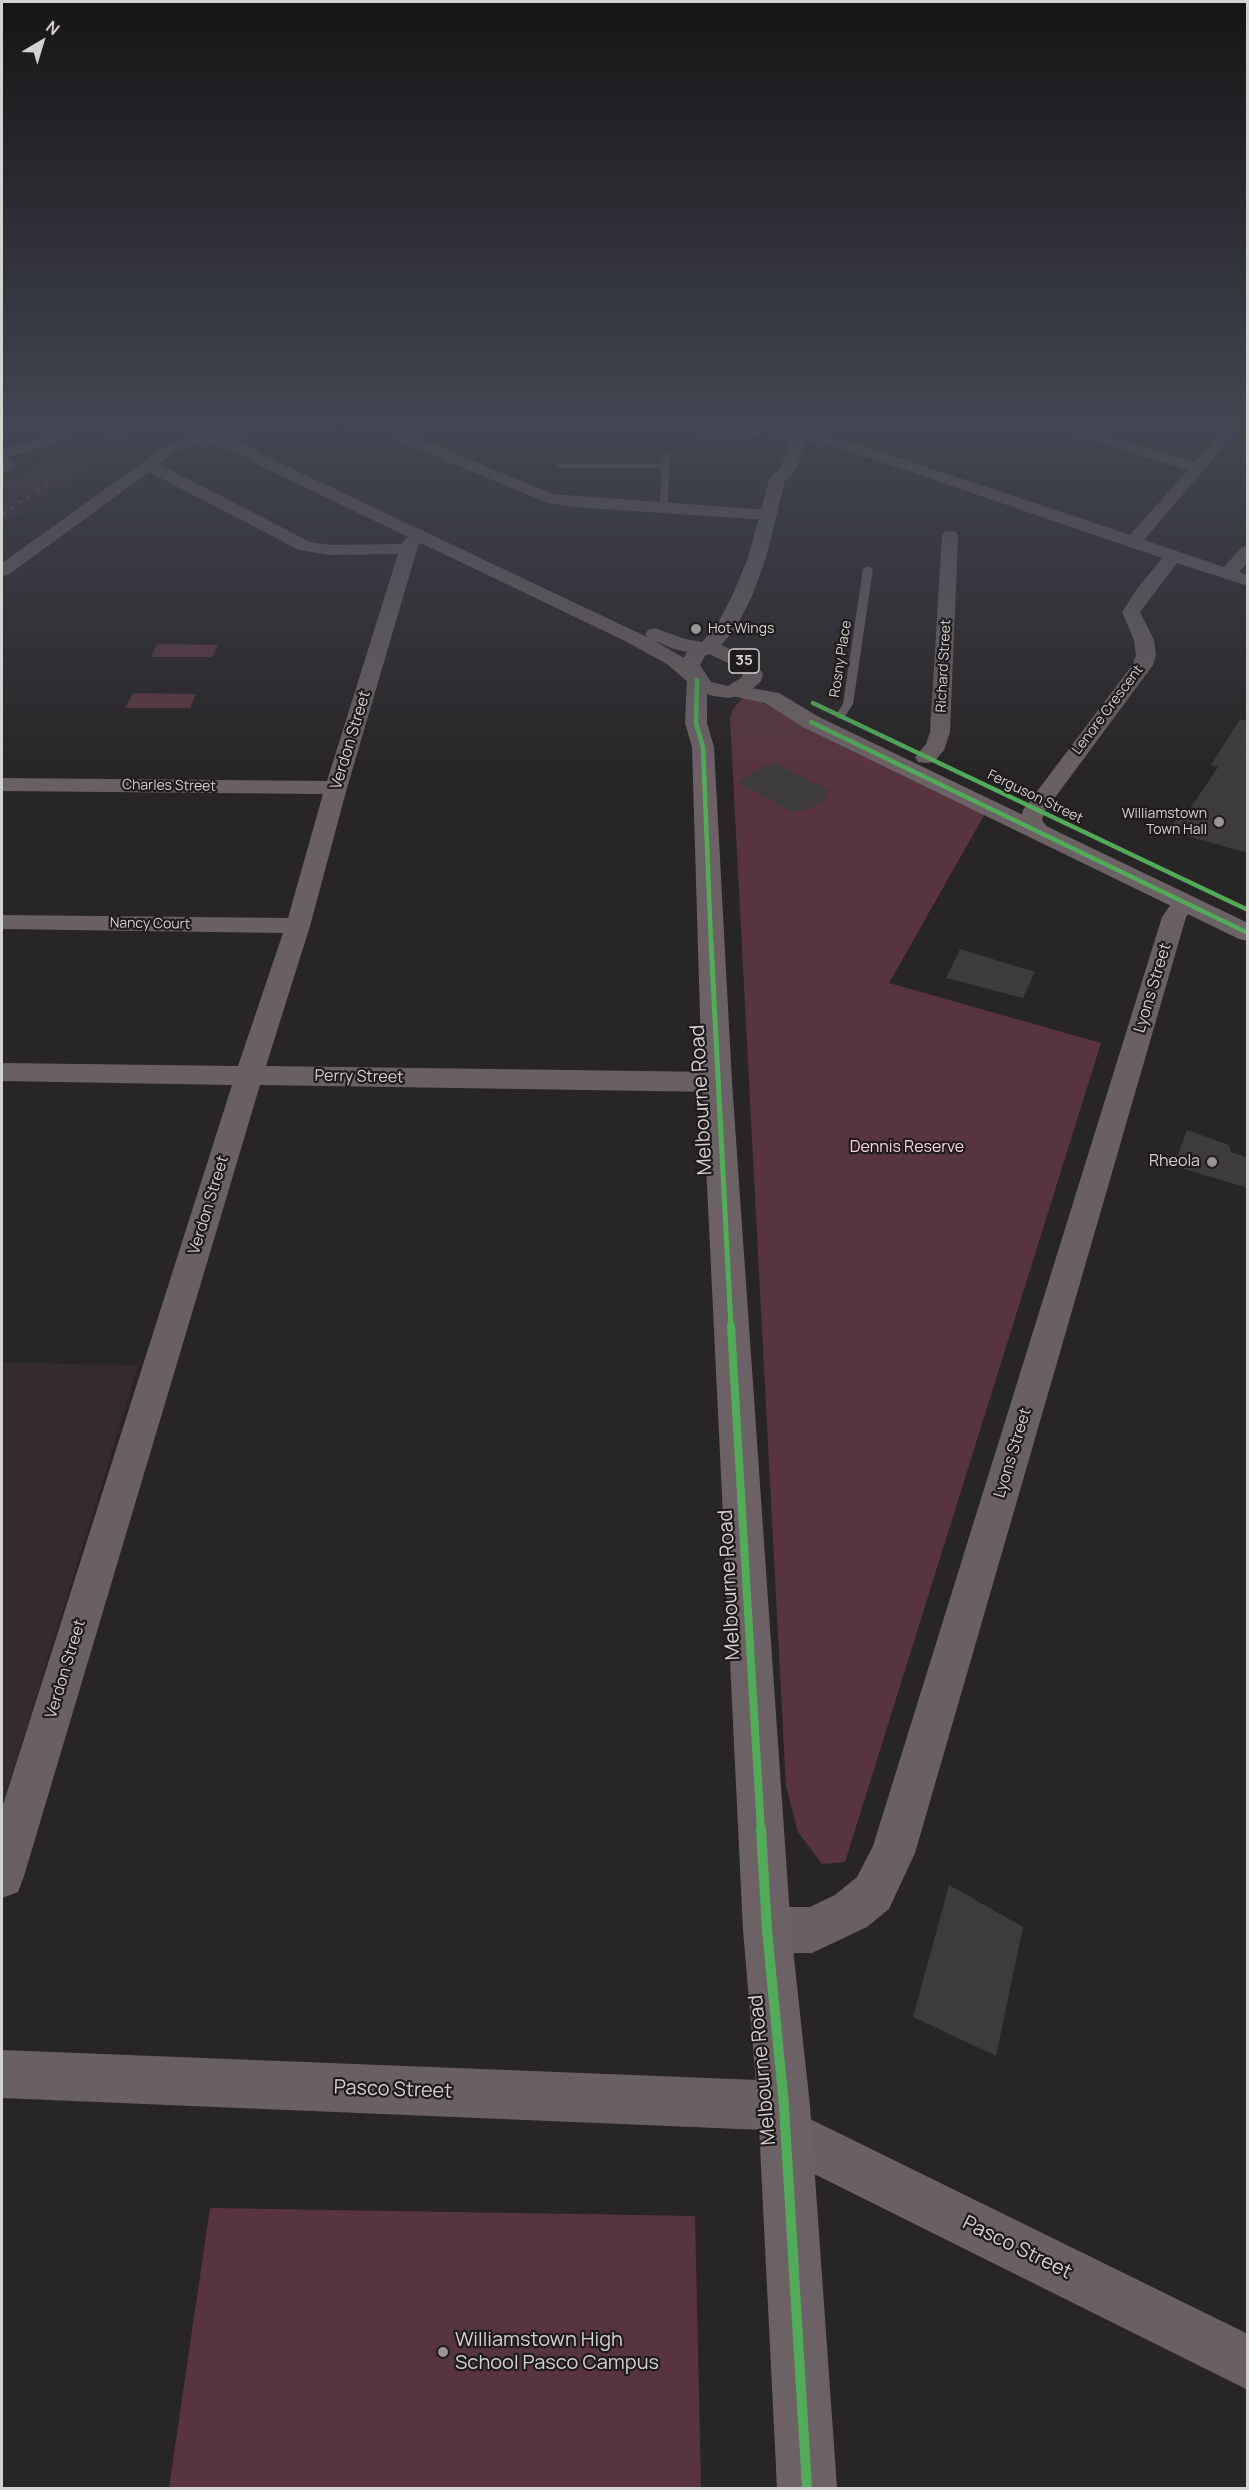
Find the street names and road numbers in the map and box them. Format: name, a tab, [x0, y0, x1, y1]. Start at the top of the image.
street label: Rosny Place	[827, 619, 855, 699]
street label: Richard Street	[933, 619, 955, 713]
road number: 35	[729, 649, 759, 673]
street label: Lenore Crescent	[1069, 662, 1147, 758]
street label: Verdon Street	[327, 688, 375, 792]
street label: Ferguson Street	[984, 767, 1086, 827]
street label: Charles Street	[122, 777, 216, 795]
street label: Nancy Court	[110, 915, 190, 933]
street label: Lyons Street	[1130, 941, 1176, 1035]
street label: Melbourne Road	[686, 1024, 718, 1176]
street label: Perry Street	[314, 1067, 404, 1087]
street label: Verdon Street	[185, 1153, 233, 1257]
street label: Lyons Street	[990, 1406, 1036, 1500]
street label: Melbourne Road	[714, 1509, 746, 1661]
street label: Verdon Street	[42, 1617, 90, 1721]
street label: Melbourne Road	[744, 1994, 782, 2146]
street label: Pasco Street	[333, 2076, 453, 2104]
street label: Pasco Street	[958, 2211, 1076, 2285]

